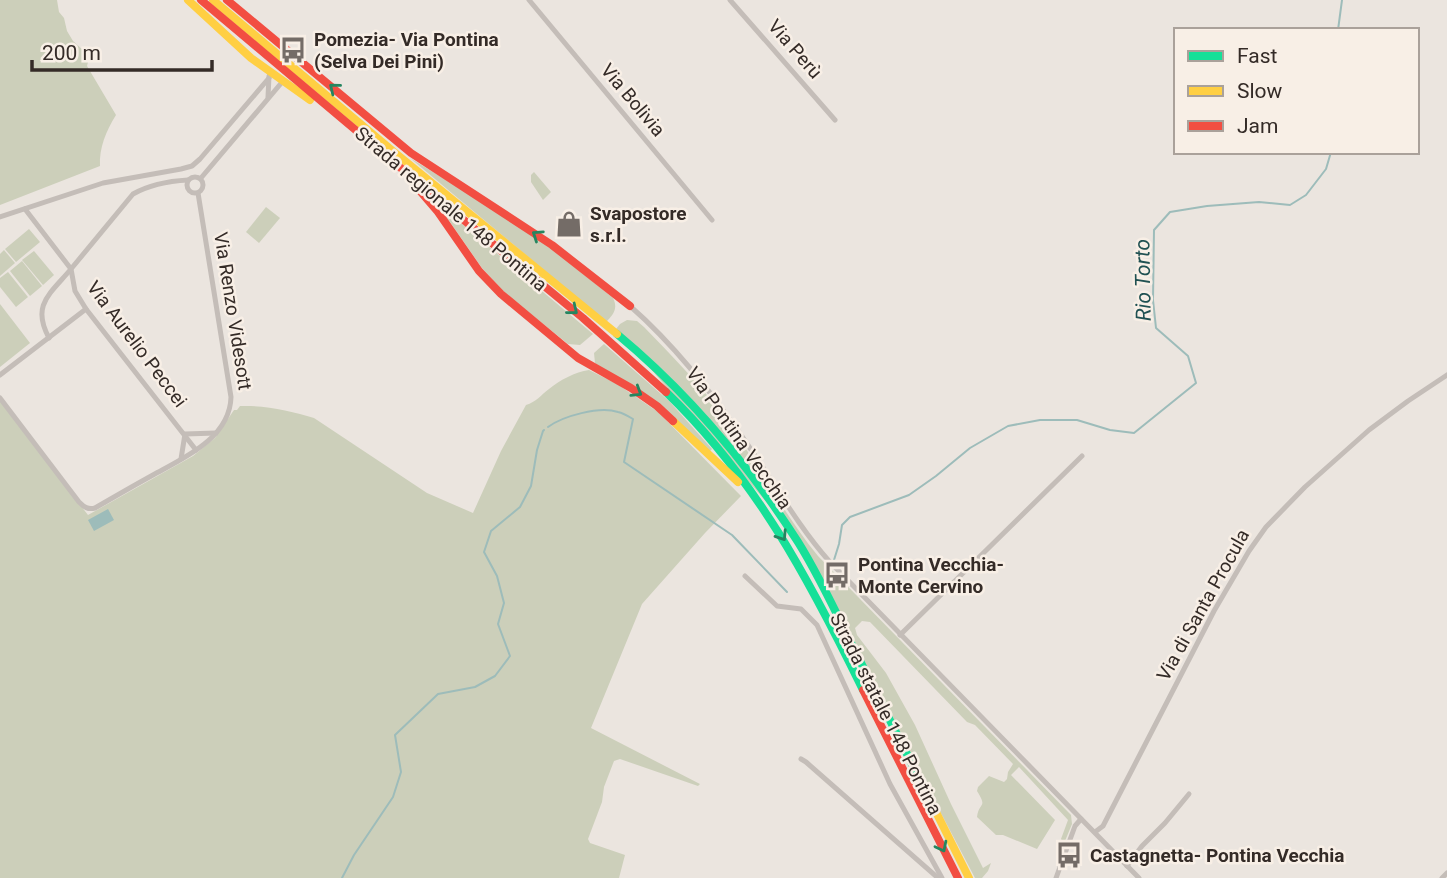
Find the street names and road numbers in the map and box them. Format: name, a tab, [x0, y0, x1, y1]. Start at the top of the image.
street label: Via Perù	[763, 15, 827, 83]
street label: Via Bolivia	[596, 59, 670, 141]
street label: Strada regionale 148 Pontina	[350, 122, 552, 296]
street label: Via Renzo Videsott	[209, 230, 257, 392]
street label: Via Aurelio Peccei	[82, 276, 192, 412]
street label: Via Pontina Vecchia	[681, 362, 797, 514]
street label: Via di Santa Procula	[1152, 525, 1254, 685]
street label: Strada statale 148 Pontina	[825, 609, 947, 819]

